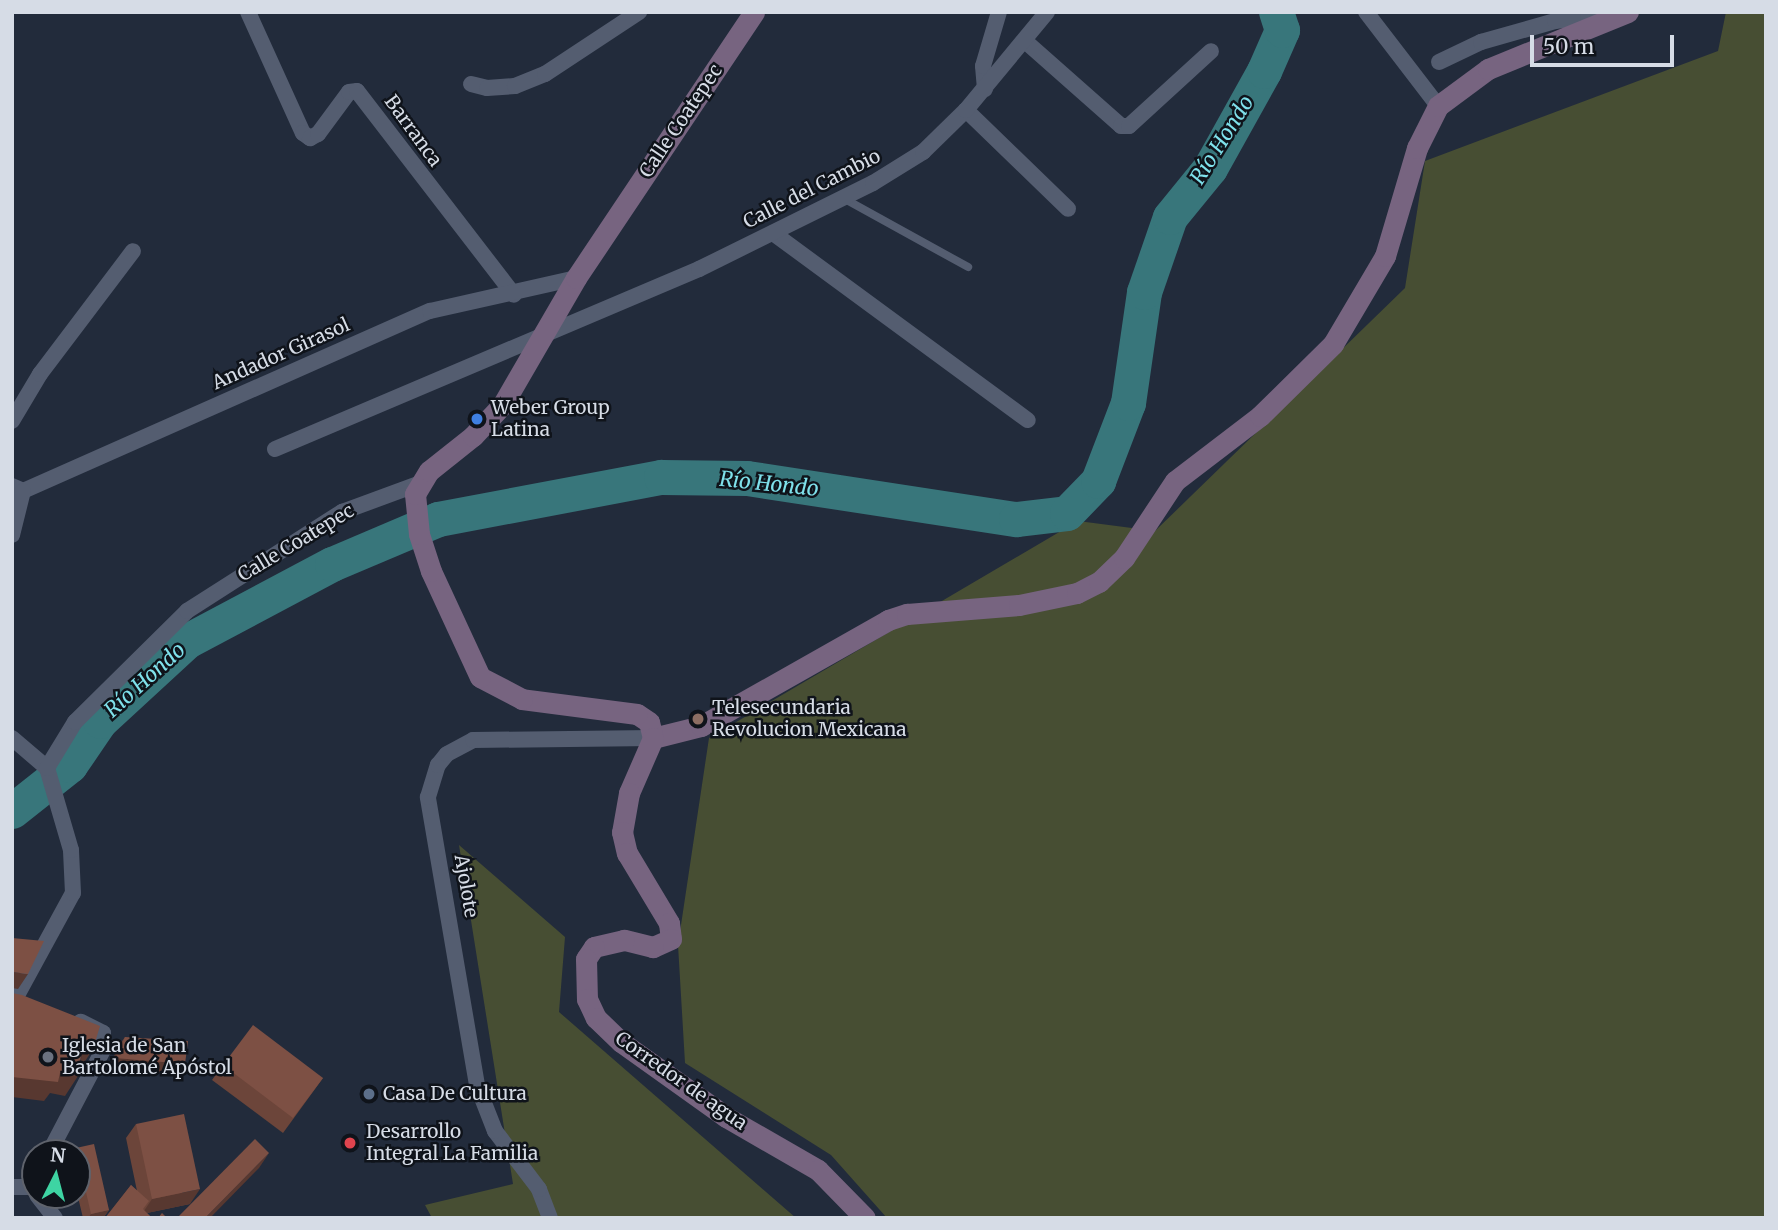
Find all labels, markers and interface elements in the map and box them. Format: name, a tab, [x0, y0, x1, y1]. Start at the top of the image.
scale bar	[1533, 21, 1676, 65]
text: 50 m	[1543, 33, 1594, 60]
street label: Calle Coatepec	[635, 60, 727, 182]
street label: Barranca	[379, 91, 447, 171]
water label: Río Hondo	[1185, 91, 1259, 189]
street label: Calle del Cambio	[740, 145, 884, 233]
street label: Andador Girasol	[209, 313, 353, 395]
place label: Weber Group Latina	[491, 397, 610, 441]
marker: Weber Group Latina	[469, 411, 485, 427]
water label: Río Hondo	[718, 466, 820, 502]
street label: Calle Coatepec	[234, 499, 358, 587]
water label: Río Hondo	[100, 637, 190, 723]
place label: Telesecundaria Revolucion Mexicana	[712, 697, 907, 741]
marker: Telesecundaria Revolucion Mexicana	[690, 711, 706, 727]
street label: Ajolote	[449, 853, 483, 919]
street label: Corredor de agua	[611, 1027, 751, 1135]
place label: Iglesia de San Bartolomé Apóstol	[62, 1035, 232, 1079]
marker: Iglesia de San Bartolomé Apóstol	[40, 1049, 56, 1065]
place label: Casa De Cultura	[383, 1083, 527, 1105]
marker: Casa De Cultura	[361, 1086, 377, 1102]
place label: Desarrollo Integral La Familia	[366, 1121, 538, 1165]
marker: Desarrollo Integral La Familia	[340, 1133, 360, 1153]
north arrow	[21, 1139, 91, 1209]
text: N	[49, 1142, 67, 1168]

